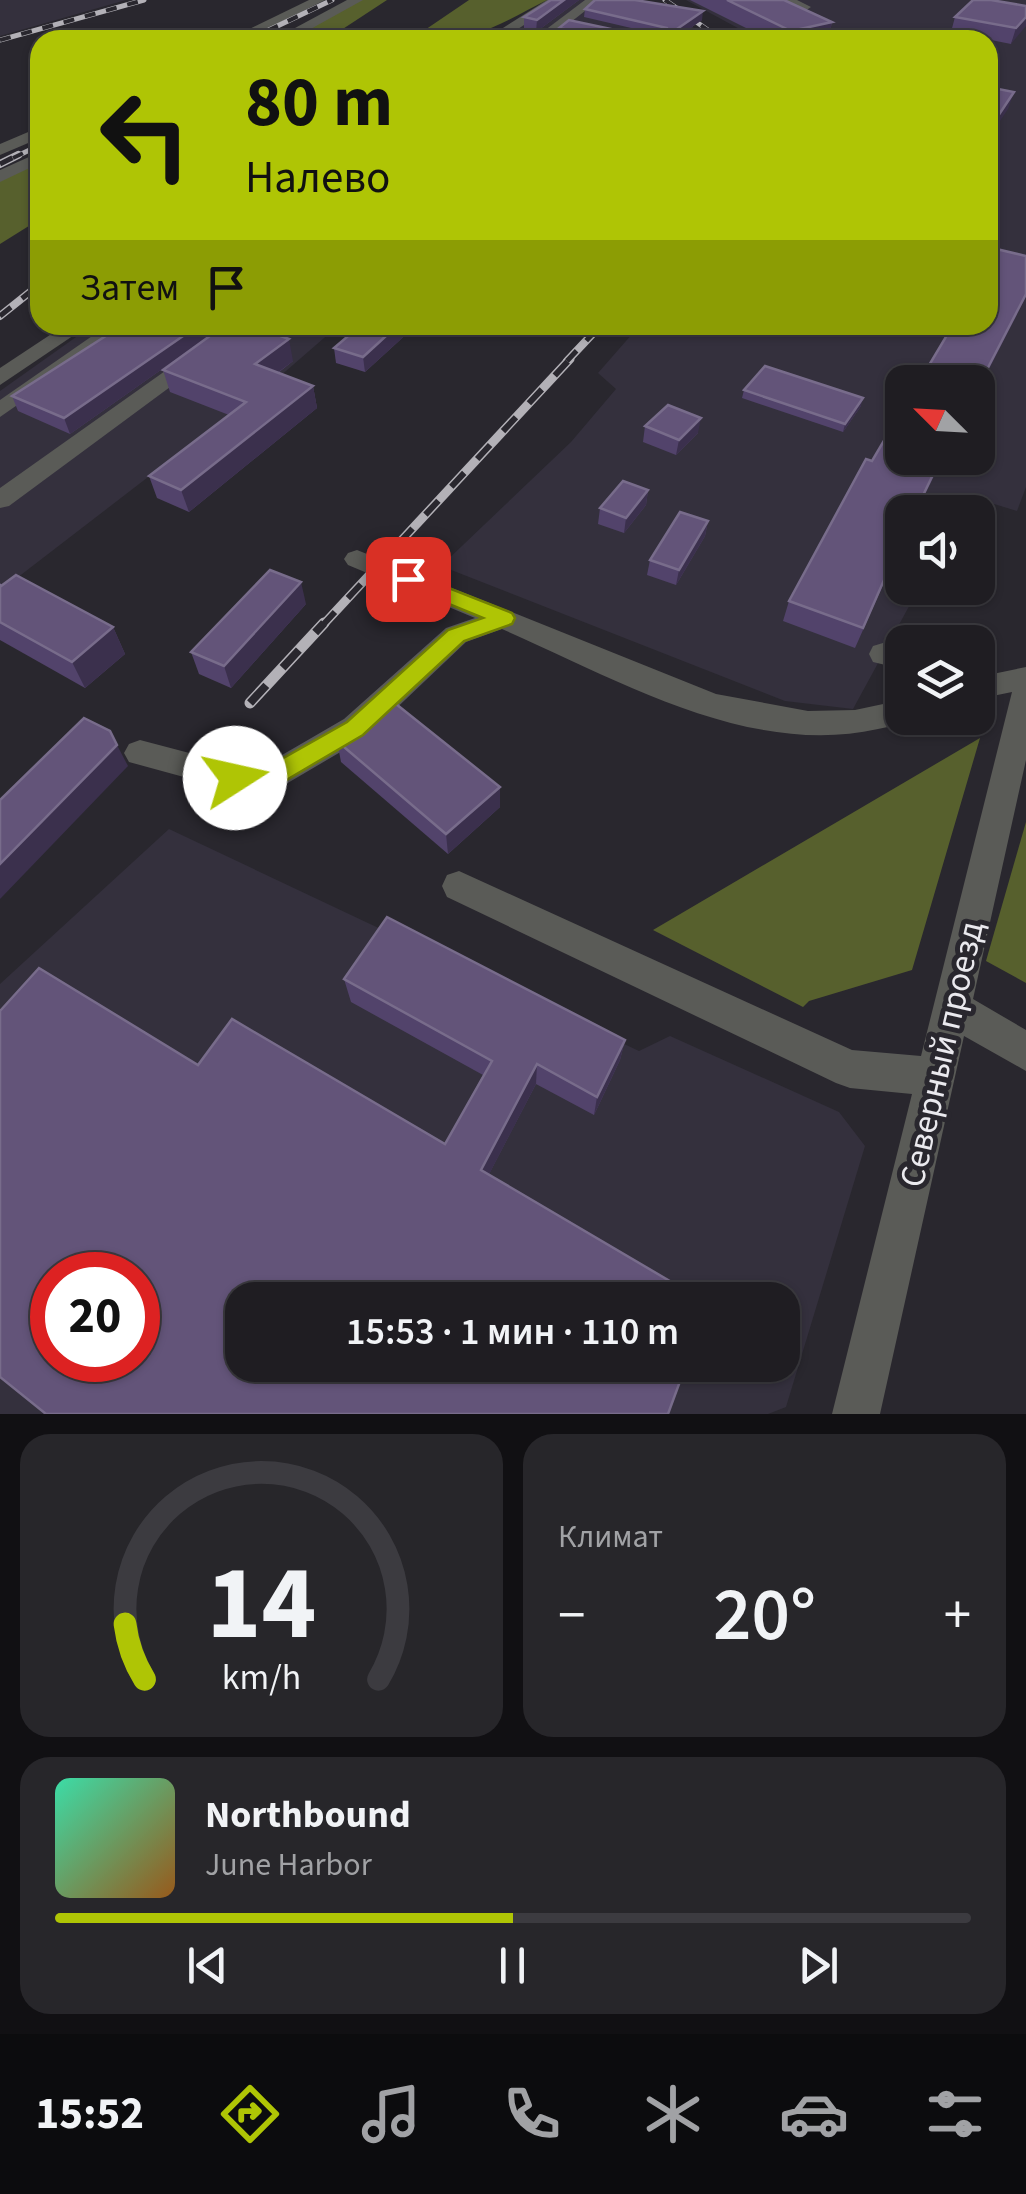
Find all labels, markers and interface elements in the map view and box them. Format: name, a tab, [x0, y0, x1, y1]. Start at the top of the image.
text: 80 m	[245, 53, 393, 153]
icon: left	[80, 70, 210, 200]
text: Налево	[245, 146, 391, 210]
icon: arrive	[199, 260, 254, 315]
text: Затем	[80, 261, 179, 315]
north arrow	[885, 365, 995, 475]
map controls	[885, 365, 995, 735]
button: sound	[885, 495, 995, 605]
pin	[366, 537, 451, 622]
icon: arrive	[381, 552, 436, 607]
button: layers	[885, 625, 995, 735]
position arrow	[183, 726, 287, 830]
street label: Северный проезд	[887, 916, 997, 1192]
speed limit sign: 20	[30, 1252, 160, 1382]
text: 15:53 · 1 мин · 110 m	[346, 1305, 679, 1359]
text: Климат	[558, 1514, 663, 1560]
text: 14	[207, 1531, 316, 1679]
text: 20°	[713, 1562, 816, 1669]
text: −	[558, 1577, 585, 1655]
text: +	[944, 1577, 971, 1655]
text: km/h	[222, 1652, 301, 1703]
text: Northbound	[205, 1788, 411, 1842]
text: June Harbor	[205, 1842, 372, 1888]
icon: previous	[180, 1938, 235, 1993]
icon: pause	[485, 1938, 540, 1993]
icon: next	[791, 1938, 846, 1993]
icon: directions	[215, 2079, 285, 2149]
icon: music	[356, 2079, 426, 2149]
icon: phone	[497, 2079, 567, 2149]
icon: climate	[638, 2079, 708, 2149]
icon: car	[779, 2079, 849, 2149]
icon: filters	[920, 2079, 990, 2149]
text: 15:52	[36, 2082, 144, 2146]

